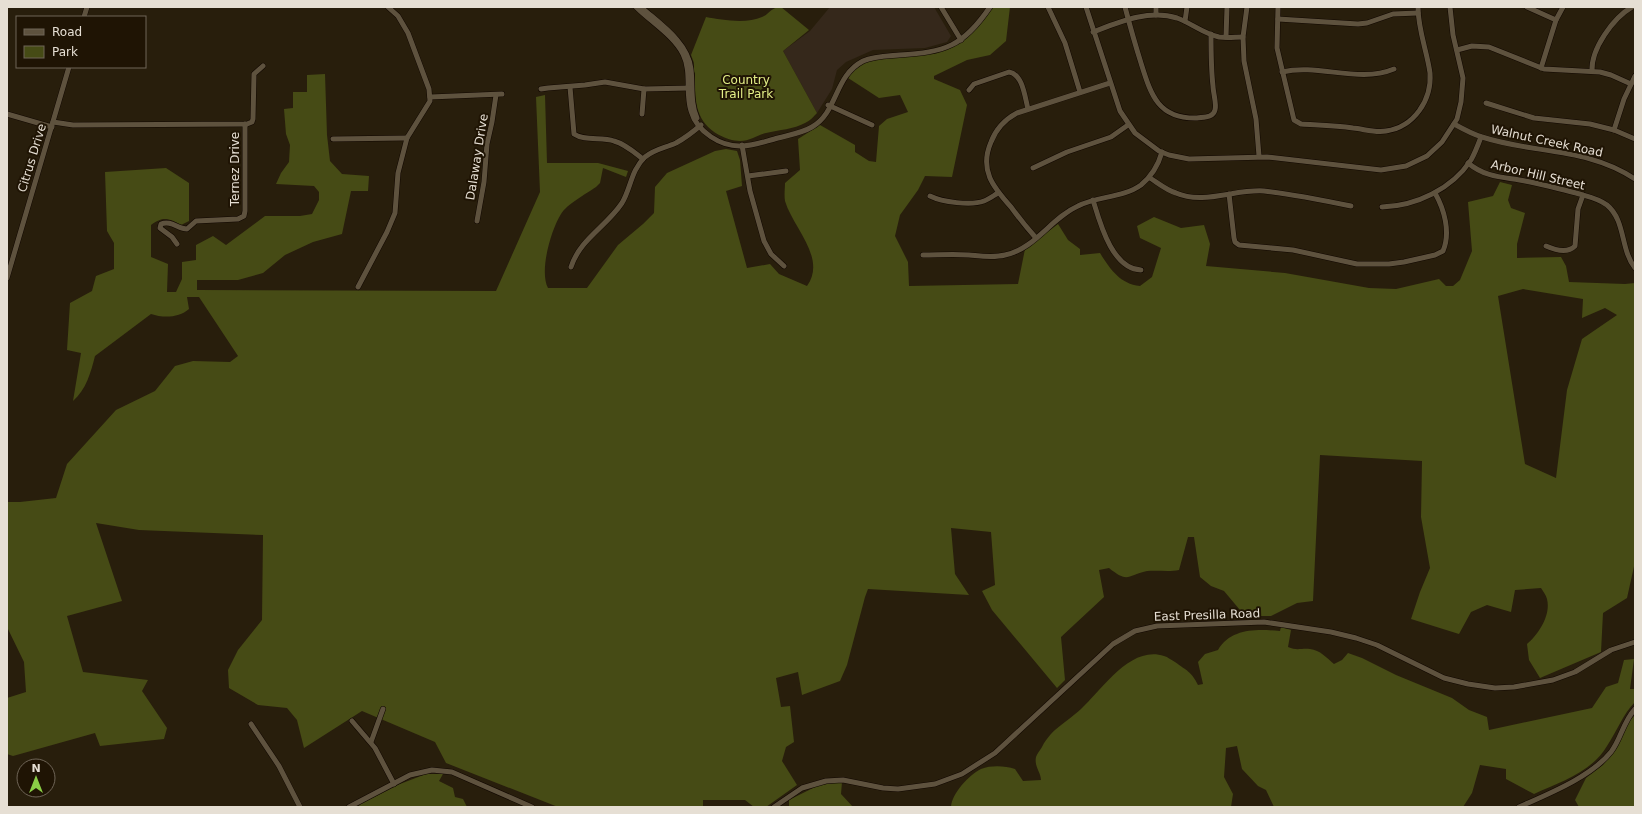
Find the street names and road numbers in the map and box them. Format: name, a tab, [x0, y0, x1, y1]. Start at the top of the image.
street label: Dalaway Drive	[463, 113, 491, 201]
street label: Citrus Drive	[15, 122, 49, 194]
street label: Walnut Creek Road	[1490, 122, 1604, 160]
street label: Ternez Drive	[228, 132, 242, 207]
street label: Arbor Hill Street	[1490, 157, 1587, 193]
street label: East Presilla Road	[1154, 606, 1260, 624]

